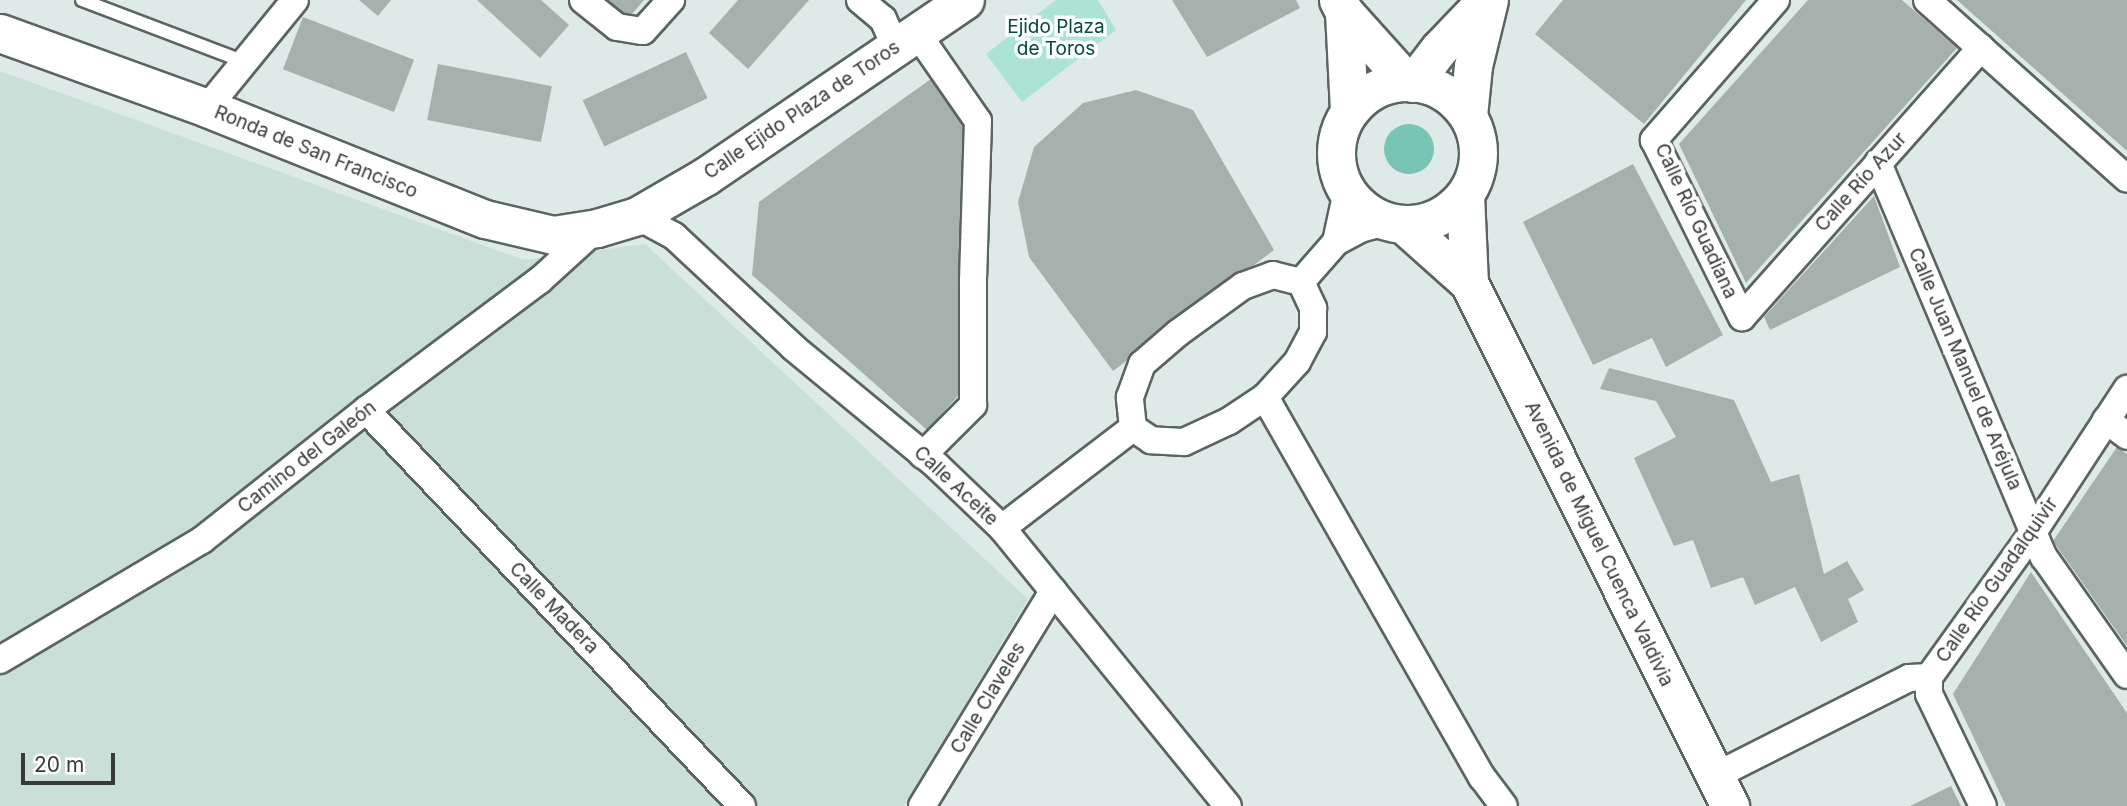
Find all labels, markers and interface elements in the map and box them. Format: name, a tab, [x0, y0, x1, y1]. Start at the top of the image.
park label: Ejido Plaza de Toros	[1007, 16, 1105, 60]
street label: Calle Ejido Plaza de Toros	[700, 36, 904, 184]
street label: Ronda de San Francisco	[211, 101, 421, 203]
street label: Calle Río Azur	[1810, 128, 1912, 236]
street label: Calle Río Guadiana	[1650, 140, 1742, 302]
street label: Calle Juan Manuel de Aréjula	[1904, 244, 2026, 494]
street label: Camino del Galeón	[233, 396, 381, 518]
street label: Avenida de Miguel Cuenca Valdivia	[1520, 398, 1678, 690]
street label: Calle Aceite	[909, 441, 1003, 531]
street label: Calle Río Guadalquivir	[1931, 493, 2063, 667]
street label: Calle Madera	[505, 557, 603, 659]
street label: Calle Claveles	[946, 638, 1030, 758]
scale bar	[24, 740, 119, 784]
text: 20 m	[34, 752, 84, 777]

